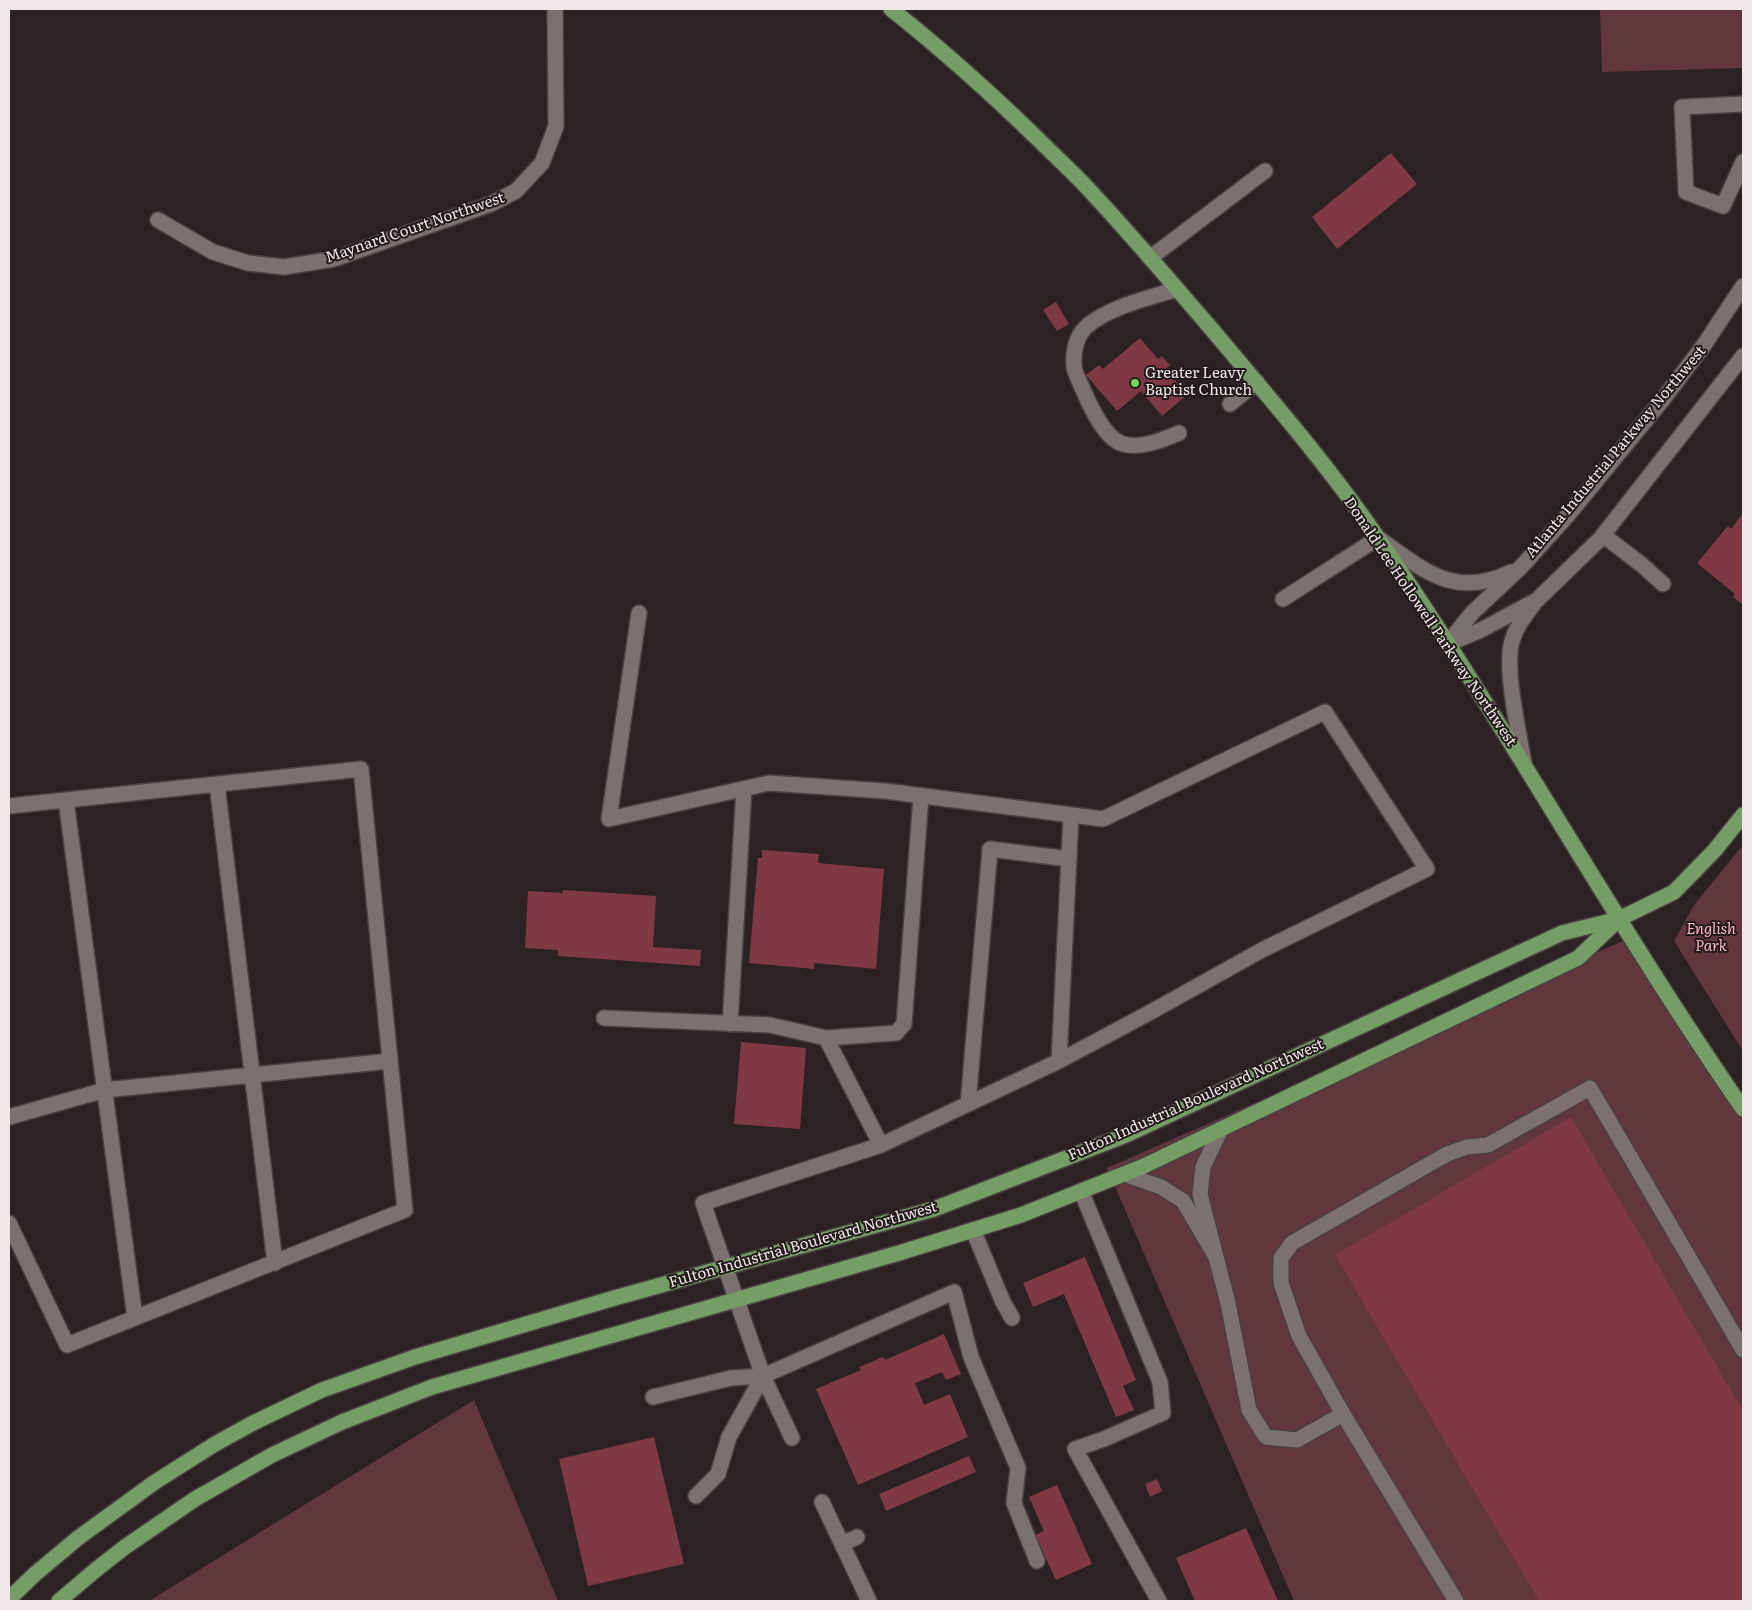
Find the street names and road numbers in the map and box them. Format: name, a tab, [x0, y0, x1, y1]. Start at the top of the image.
street label: Maynard Court Northwest	[323, 189, 507, 267]
street label: Atlanta Industrial Parkway Northwest	[1522, 342, 1710, 562]
street label: Donald Lee Hollowell Parkway Northwest	[1340, 494, 1520, 750]
street label: Fulton Industrial Boulevard Northwest	[1065, 1035, 1327, 1165]
street label: Fulton Industrial Boulevard Northwest	[667, 1198, 939, 1292]

